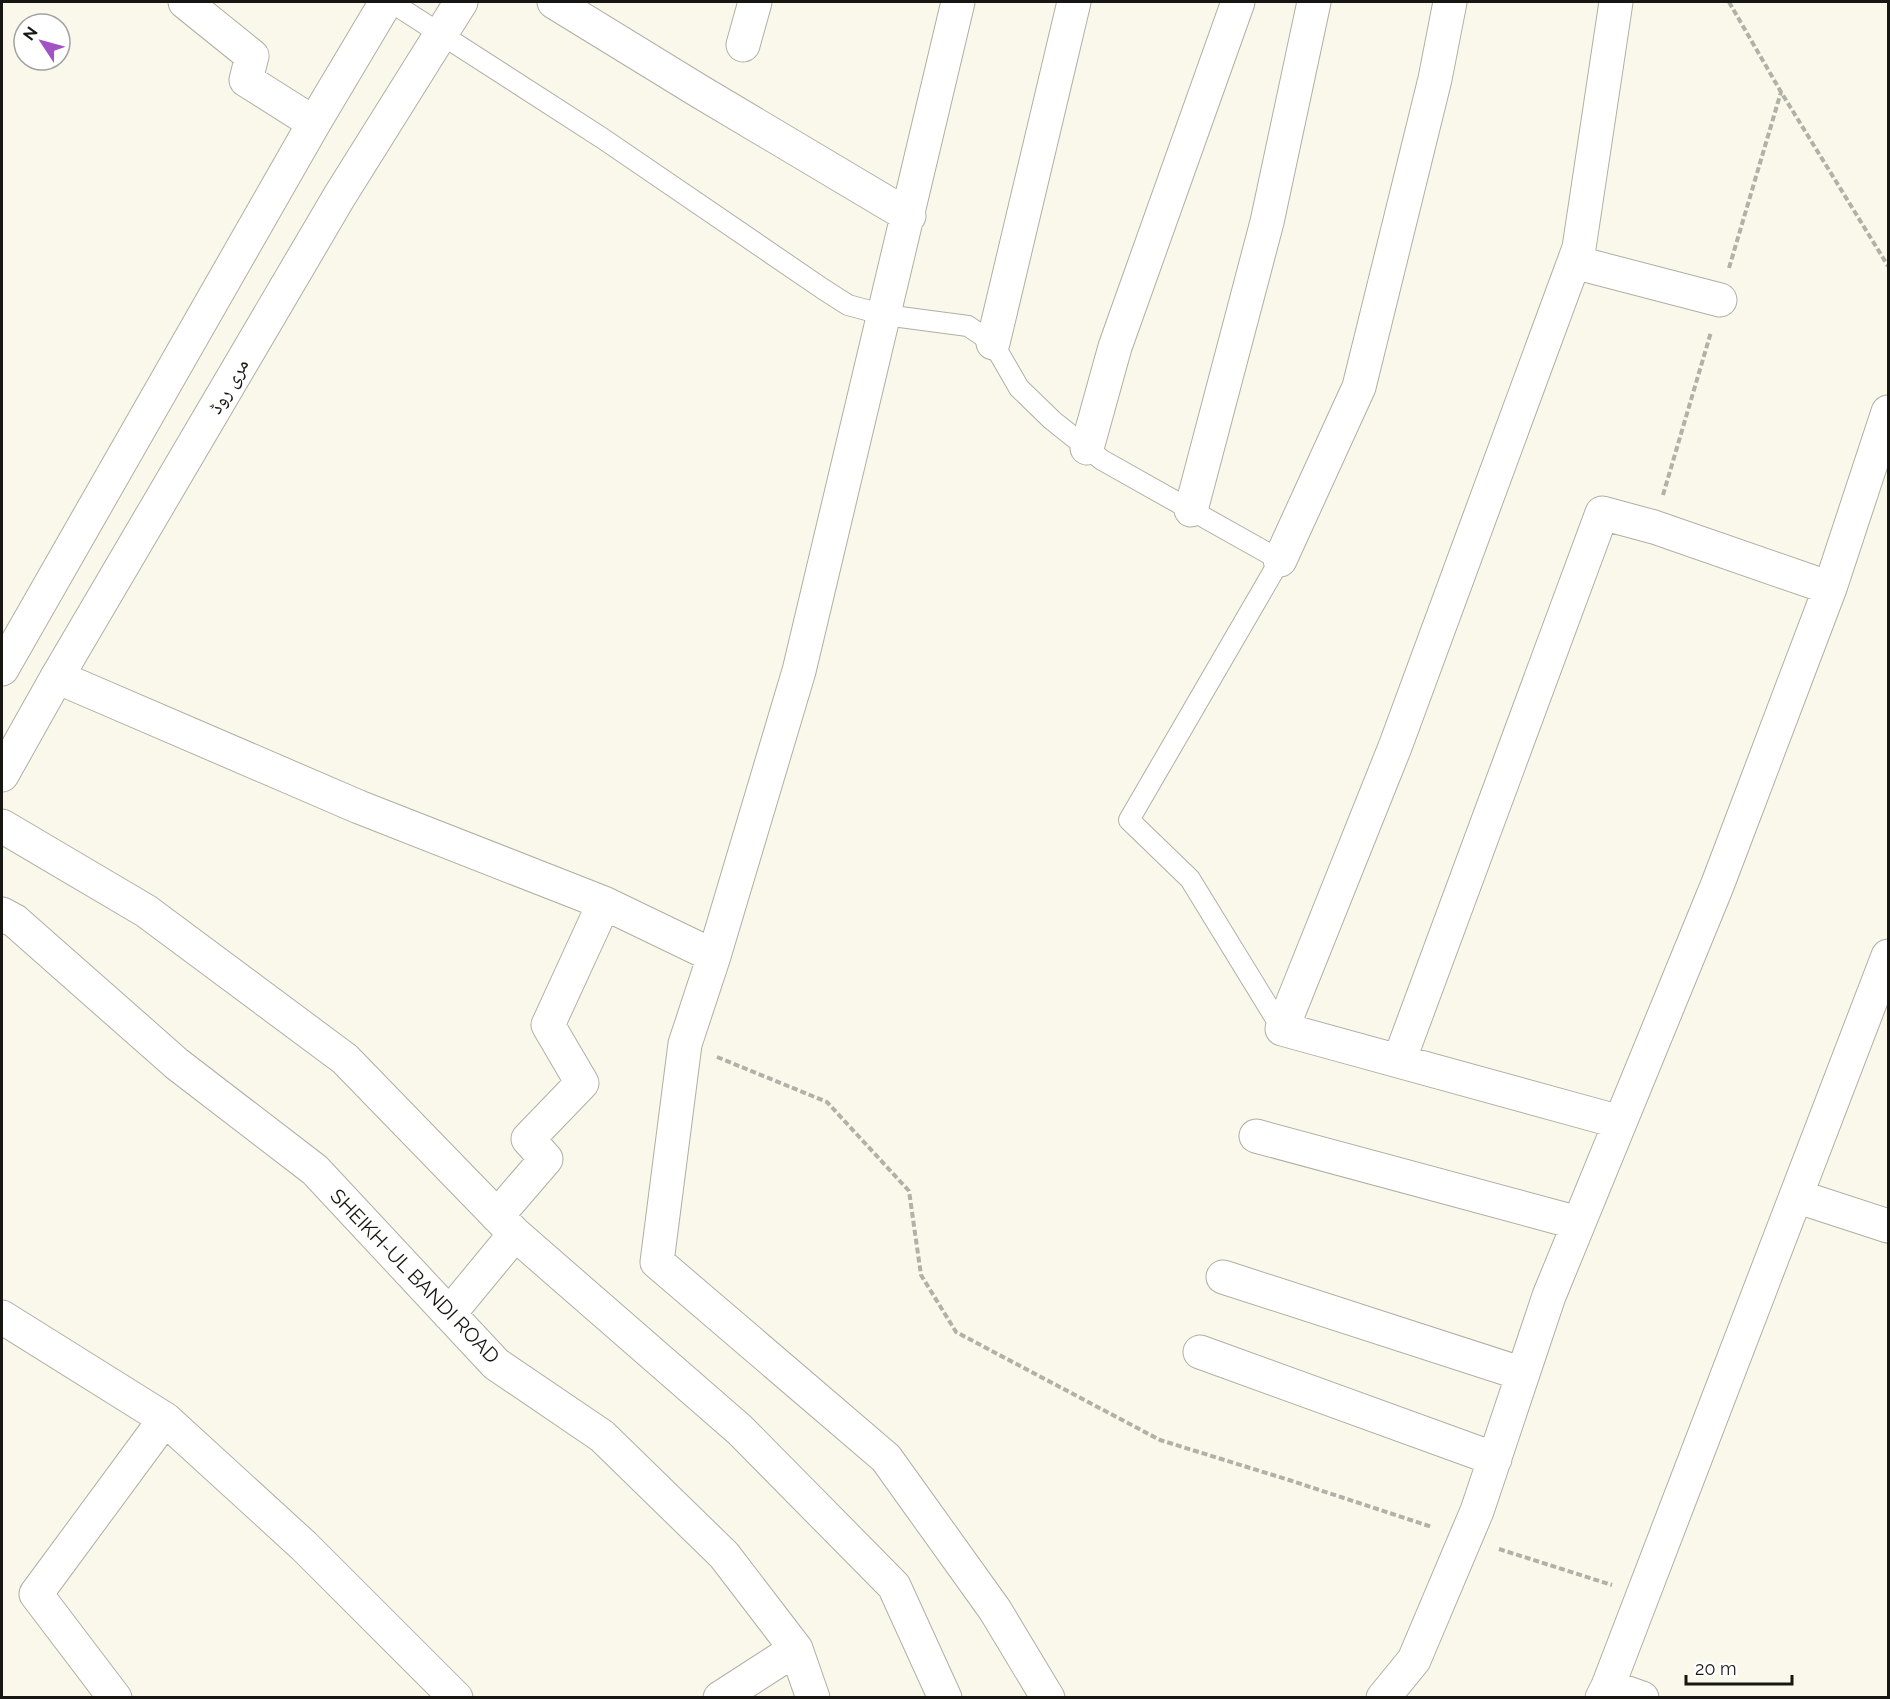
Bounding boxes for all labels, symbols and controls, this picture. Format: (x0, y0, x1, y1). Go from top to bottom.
north arrow (12, 12, 72, 72)
text: N (19, 23, 42, 44)
street label: مری روڈ (203, 354, 253, 418)
street label: SHEIKH-UL BANDI ROAD (325, 1184, 505, 1368)
scale bar (1686, 1648, 1792, 1686)
text: 20 m (1695, 1658, 1737, 1679)

